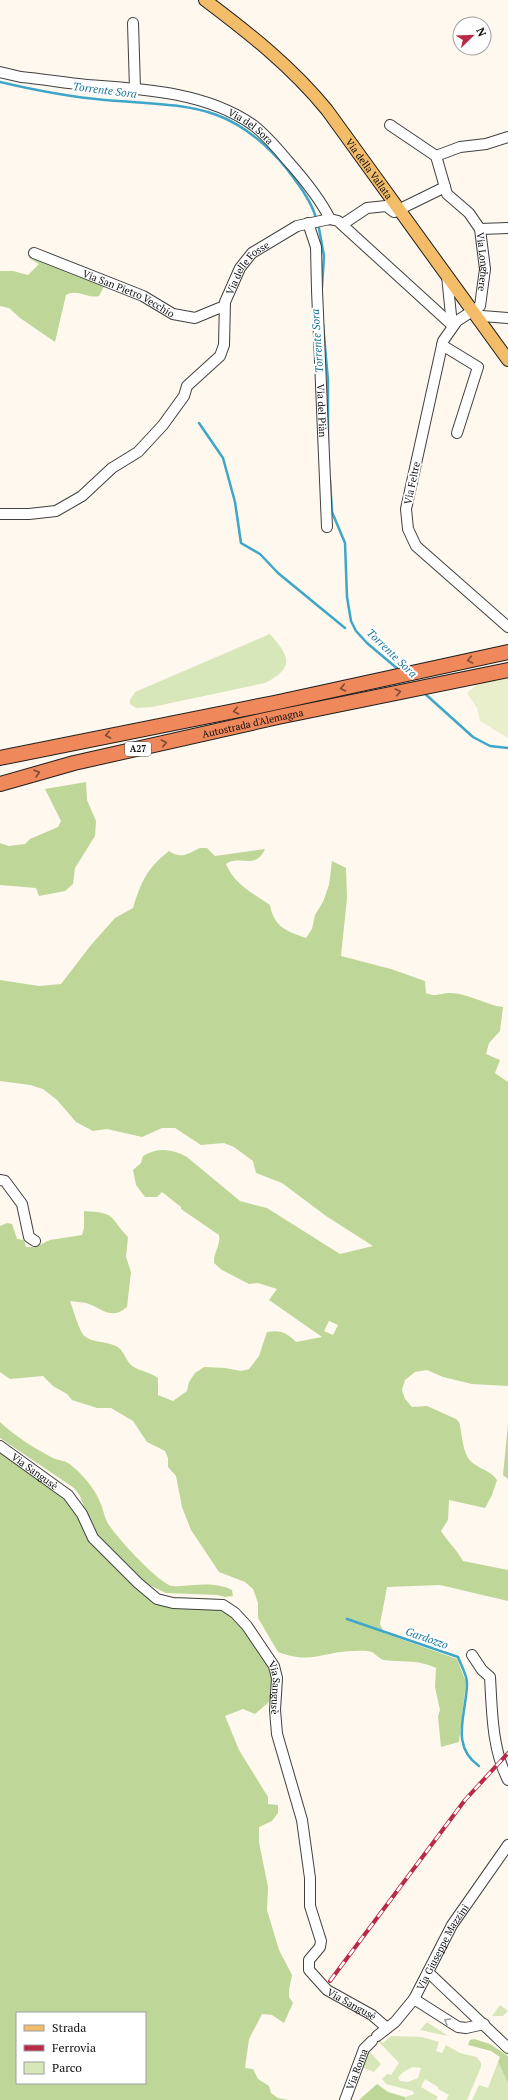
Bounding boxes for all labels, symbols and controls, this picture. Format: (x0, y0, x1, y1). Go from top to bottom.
north arrow (452, 16, 492, 56)
text: N (473, 26, 490, 39)
water label: Torrente Sora (72, 79, 138, 101)
street label: Via del Sora (226, 105, 276, 147)
street label: Via della Vallata (343, 136, 396, 202)
street label: Via Longhere (474, 232, 492, 292)
street label: Via delle Fosse (223, 238, 271, 297)
street label: Via San Pietro Vecchio (81, 266, 177, 320)
water label: Torrente Sora (308, 308, 326, 374)
street label: Via del Piàn (314, 384, 330, 438)
street label: Via Feltre (401, 460, 423, 506)
water label: Torrente Sora (364, 626, 420, 680)
one-way arrow (467, 656, 473, 664)
one-way arrow (340, 684, 346, 692)
one-way arrow (395, 689, 402, 697)
street label: Autostrada d'Alemagna (201, 706, 304, 740)
one-way arrow (233, 706, 239, 714)
one-way arrow (105, 731, 112, 739)
one-way arrow (160, 739, 167, 748)
road number: A27 (125, 742, 151, 756)
one-way arrow (34, 769, 41, 778)
street label: Via Sangusè (9, 1450, 61, 1492)
water label: Gardozzo (404, 1624, 451, 1652)
street label: Via Sangusè (266, 1658, 284, 1715)
street label: Via Giuseppe Mazzini (413, 1901, 471, 1992)
street label: Via Sangusè (325, 1985, 379, 2023)
legend (16, 2012, 146, 2084)
one-way arrow (444, 2018, 451, 2025)
text: Strada (52, 2020, 86, 2035)
text: Ferrovia (52, 2040, 96, 2055)
street label: Via Roma (343, 2047, 370, 2091)
text: Parco (52, 2060, 82, 2075)

